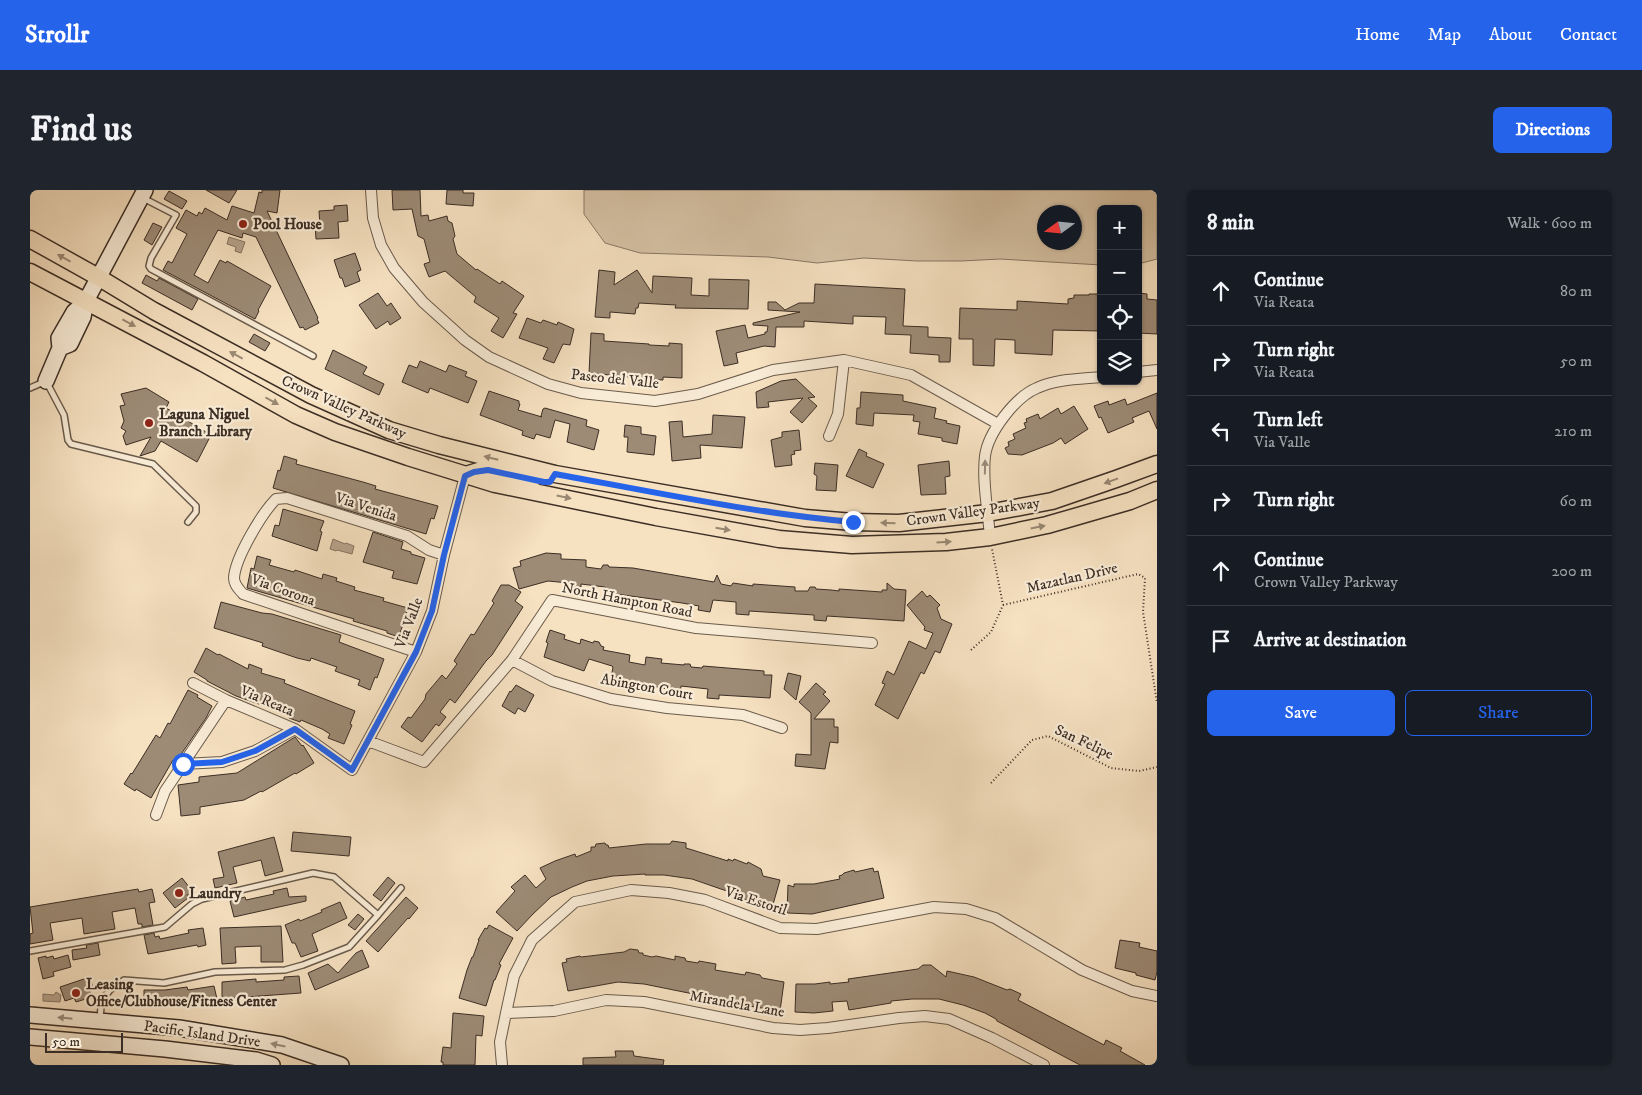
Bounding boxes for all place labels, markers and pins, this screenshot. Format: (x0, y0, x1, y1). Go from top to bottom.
place label: Pool House (253, 215, 323, 234)
marker: Pool House (237, 218, 249, 230)
place label: Laguna Niguel Branch Library (159, 405, 253, 441)
marker: Laguna Niguel Branch Library (143, 417, 155, 429)
place label: Laundry (189, 884, 242, 903)
marker: Laundry (173, 887, 185, 899)
place label: Leasing Office/Clubhouse/Fitness Center (86, 975, 277, 1011)
marker: Leasing Office/Clubhouse/Fitness Center (70, 987, 82, 999)

